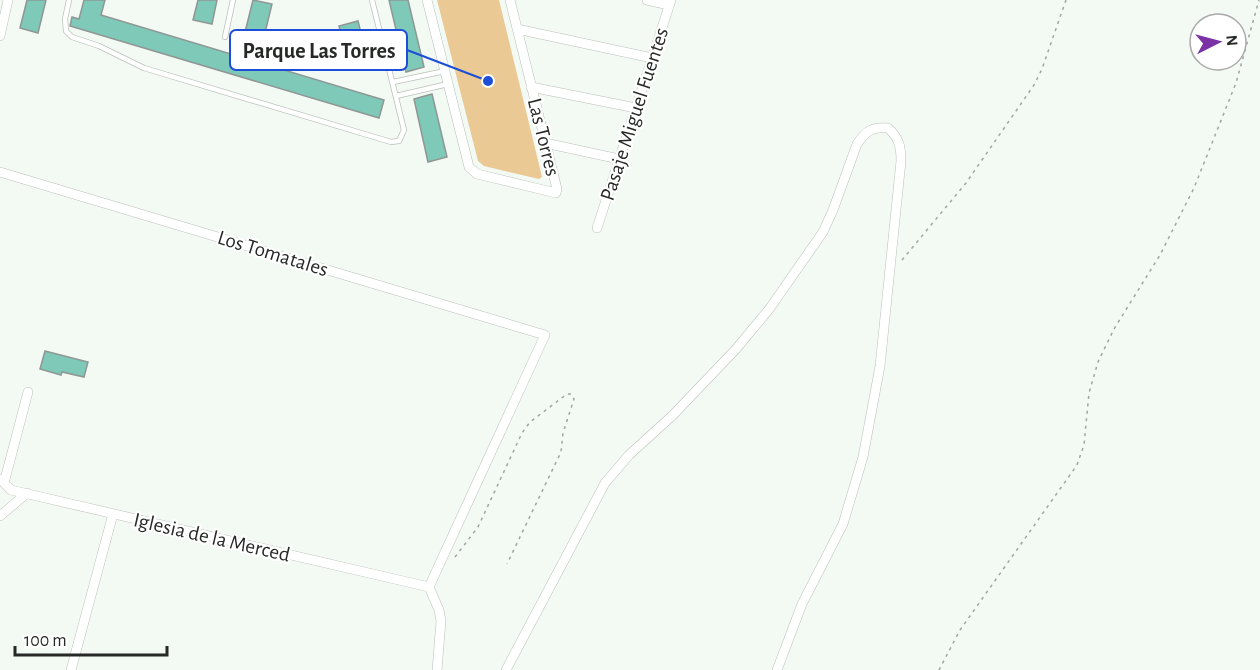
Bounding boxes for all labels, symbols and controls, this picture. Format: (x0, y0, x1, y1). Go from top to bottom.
north arrow (1188, 12, 1248, 72)
street label: Pasaje Miguel Fuentes (597, 25, 672, 203)
callout: Parque Las Torres (230, 30, 407, 70)
text: N (1223, 34, 1240, 47)
text: Parque Las Torres (243, 40, 395, 62)
street label: Las Torres (524, 96, 563, 178)
street label: Los Tomatales (215, 227, 331, 280)
street label: Iglesia de la Merced (132, 509, 292, 566)
scale bar (15, 619, 166, 657)
text: 100 m (24, 632, 67, 650)

